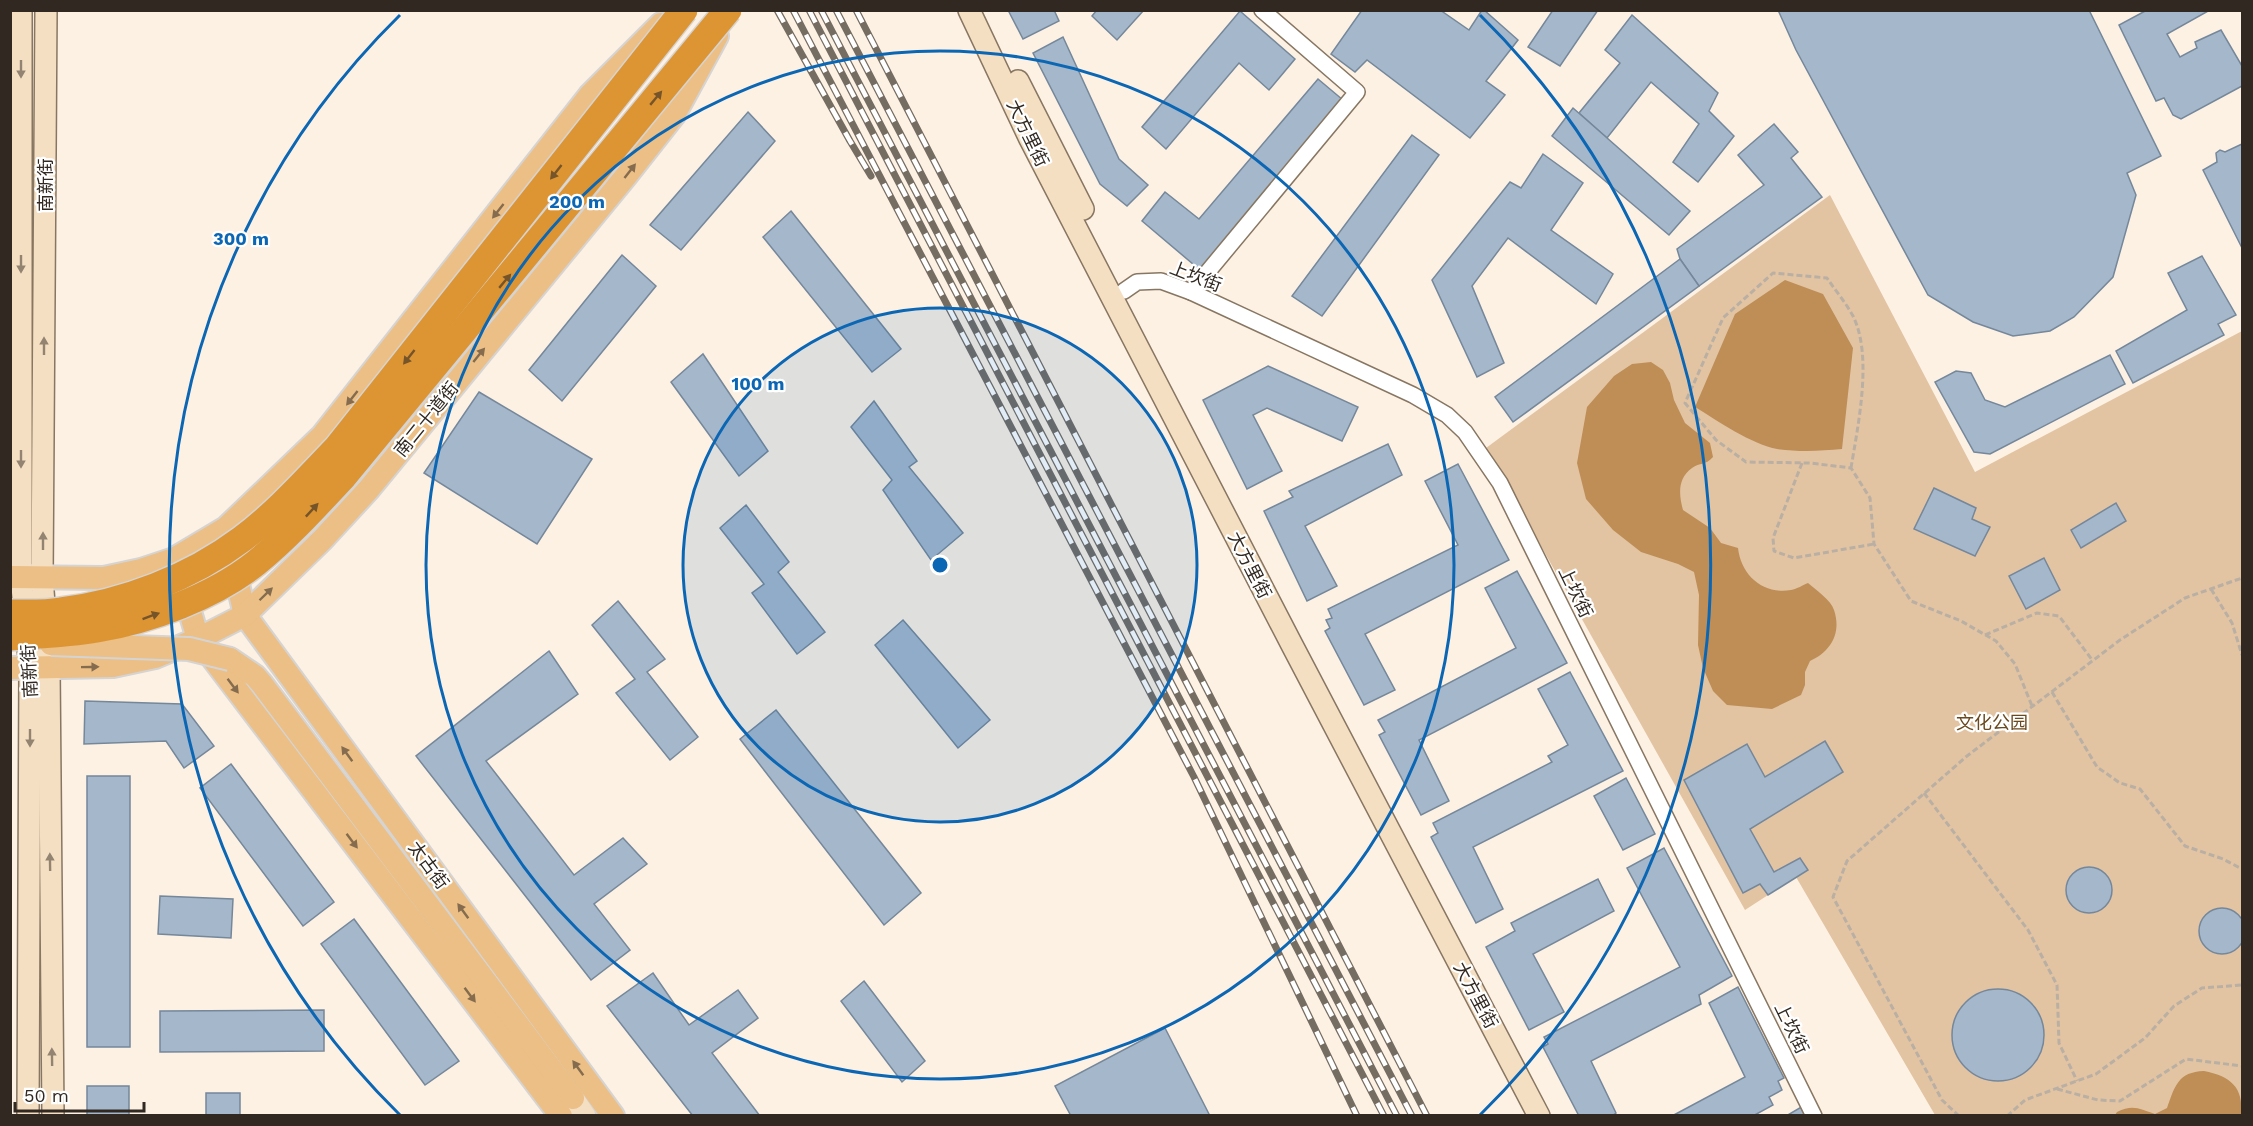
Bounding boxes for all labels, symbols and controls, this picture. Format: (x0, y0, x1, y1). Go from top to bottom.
one-way arrow (16, 59, 26, 78)
one-way arrow (649, 91, 662, 106)
street label: 大方里街 (1003, 96, 1053, 170)
street label: 南新街 (35, 158, 56, 212)
one-way arrow (551, 164, 563, 179)
one-way arrow (623, 164, 635, 179)
text: 200 m (549, 191, 605, 212)
one-way arrow (492, 203, 504, 219)
text: 300 m (213, 228, 269, 249)
one-way arrow (16, 254, 26, 273)
street label: 上坎街 (1167, 257, 1225, 295)
one-way arrow (498, 274, 511, 289)
one-way arrow (39, 337, 49, 356)
one-way arrow (473, 347, 486, 363)
one-way arrow (404, 350, 416, 365)
text: 100 m (731, 373, 785, 394)
street label: 南二十道街 (390, 377, 462, 461)
one-way arrow (346, 390, 358, 405)
one-way arrow (16, 449, 26, 468)
one-way arrow (305, 503, 318, 518)
street label: 大方里街 (1224, 528, 1276, 602)
one-way arrow (38, 532, 47, 551)
centre of rings (930, 555, 950, 575)
street label: 上坎街 (1555, 563, 1597, 621)
one-way arrow (259, 588, 273, 602)
one-way arrow (142, 610, 160, 620)
street label: 南新街 (17, 643, 41, 699)
one-way arrow (80, 662, 99, 671)
one-way arrow (227, 678, 239, 693)
park label: 文化公园 (1956, 712, 2028, 733)
one-way arrow (25, 728, 35, 747)
one-way arrow (342, 747, 354, 762)
one-way arrow (345, 833, 357, 848)
street label: 太古街 (405, 837, 453, 893)
one-way arrow (46, 853, 55, 872)
one-way arrow (457, 904, 469, 920)
street label: 大方里街 (1450, 958, 1502, 1032)
one-way arrow (464, 988, 476, 1003)
street label: 上坎街 (1771, 999, 1813, 1057)
one-way arrow (47, 1048, 57, 1067)
one-way arrow (573, 1061, 585, 1076)
scale bar (15, 1075, 144, 1113)
text: 50 m (24, 1085, 69, 1106)

